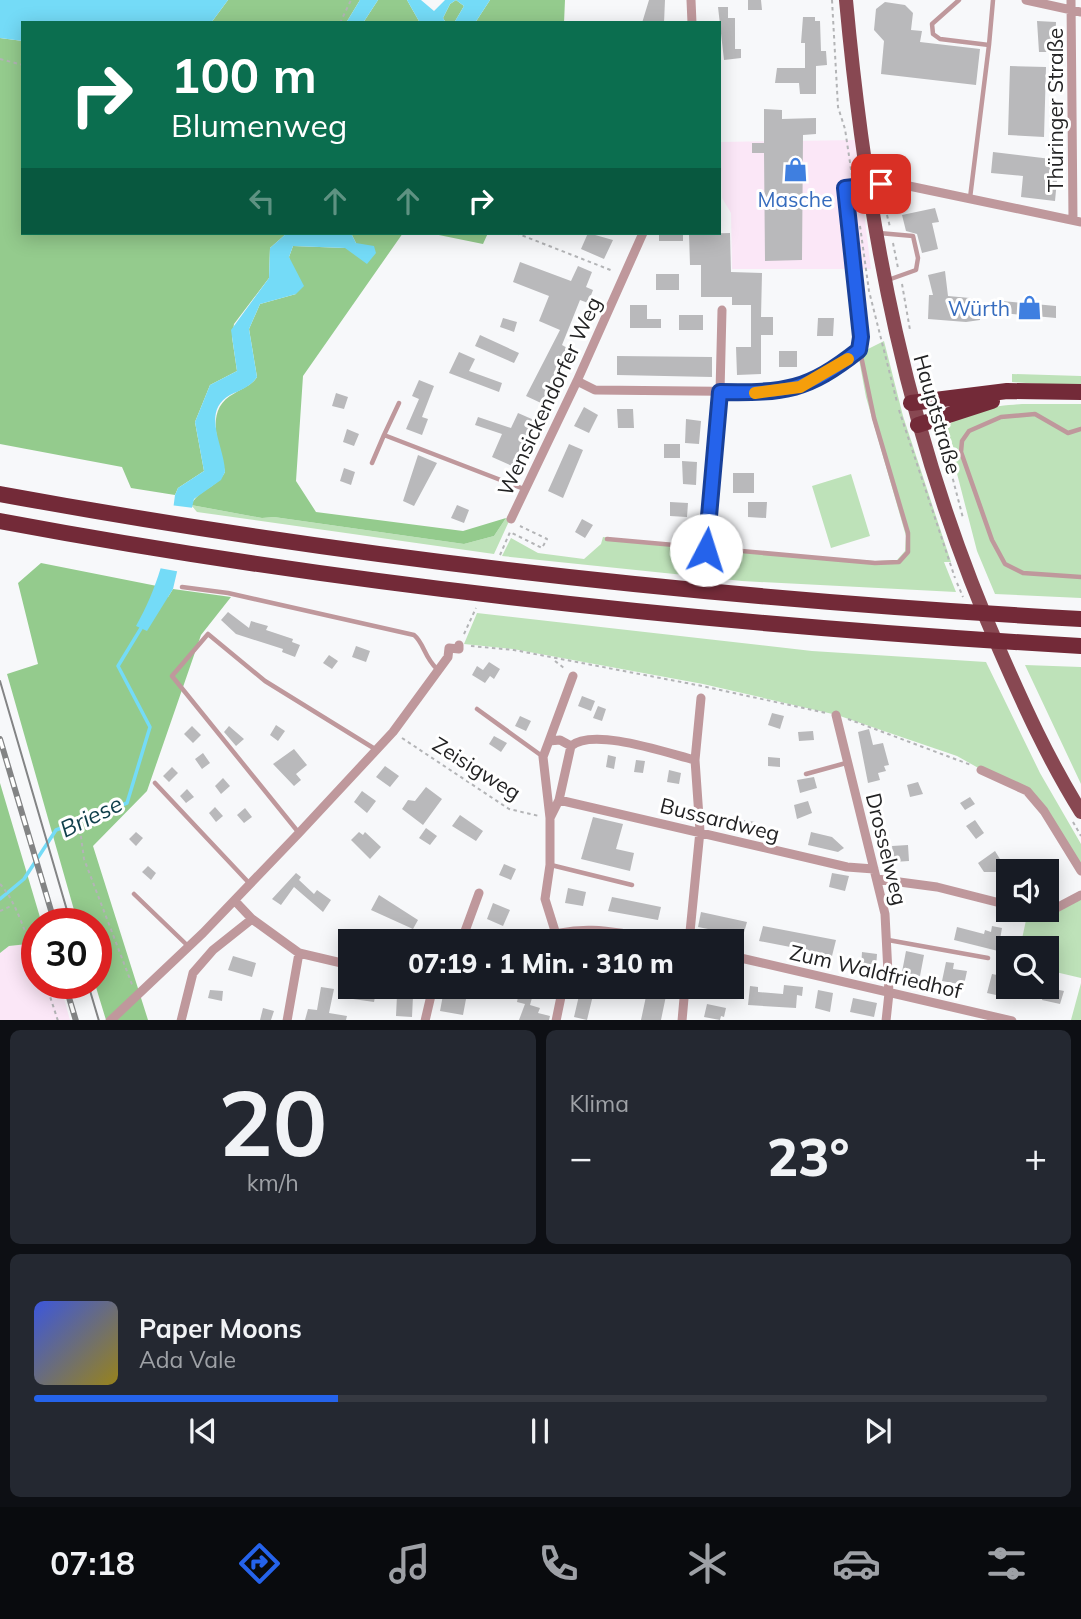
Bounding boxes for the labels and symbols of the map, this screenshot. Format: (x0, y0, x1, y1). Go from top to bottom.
street label: Thüringer Straße (1042, 28, 1068, 192)
pin (851, 154, 911, 214)
shop icon: Masche (781, 156, 809, 184)
place label: Masche (757, 186, 833, 212)
street label: Wensickendorfer Weg (492, 293, 606, 499)
shop icon: Würth (1016, 294, 1044, 322)
place label: Würth (948, 295, 1010, 321)
street label: Hauptstraße (909, 351, 967, 477)
position arrow (669, 513, 743, 587)
street label: Zeisigweg (428, 731, 526, 805)
water label: Briese (55, 789, 127, 843)
street label: Drosselweg (861, 790, 913, 908)
street label: Bussardweg (658, 792, 782, 846)
speed limit sign: 30 (21, 908, 112, 999)
street label: Zum Waldfriedhof (787, 939, 965, 1004)

